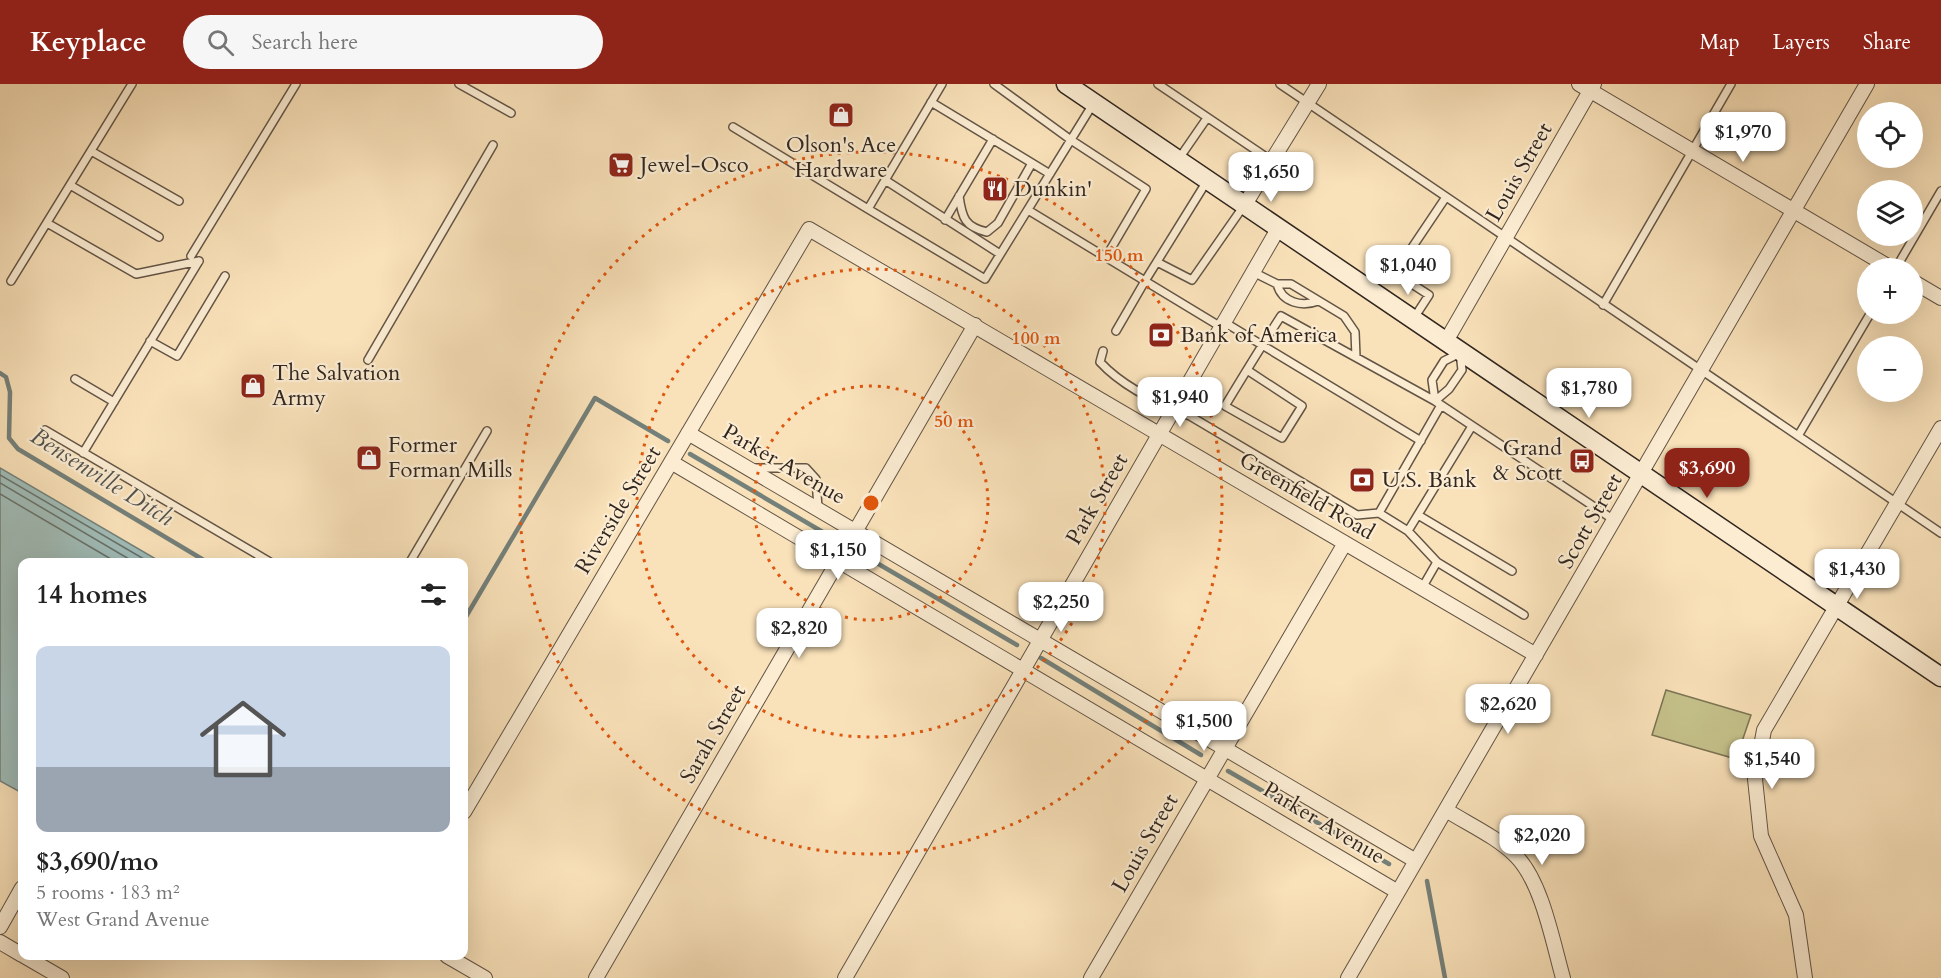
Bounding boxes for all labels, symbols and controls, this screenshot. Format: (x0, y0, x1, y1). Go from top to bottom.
search box (183, 15, 603, 69)
text: Keyplace (30, 23, 147, 61)
icon: search (204, 26, 237, 59)
text: Search here (252, 27, 358, 57)
text: Map (1700, 28, 1740, 57)
text: Layers (1773, 28, 1830, 57)
text: Share (1863, 28, 1911, 57)
shop icon: Olson's Ace Hardware (826, 100, 856, 130)
map controls (1857, 102, 1923, 402)
button: locate (1857, 102, 1923, 168)
pin: $1,970 (1694, 112, 1792, 163)
street label: Louis Street (1479, 117, 1559, 227)
text: $1,970 (1714, 118, 1772, 145)
place label: Olson's Ace Hardware (786, 130, 896, 185)
supermarket icon: Jewel-Osco (606, 150, 636, 180)
place label: Jewel-Osco (637, 150, 749, 180)
pin: $1,650 (1222, 152, 1320, 203)
text: $1,650 (1242, 158, 1300, 185)
restaurant icon: Dunkin' (980, 174, 1010, 204)
place label: Dunkin' (1014, 174, 1092, 204)
button: layers (1857, 180, 1923, 246)
text: 150 m (1094, 243, 1144, 268)
pin: $1,040 (1359, 245, 1457, 296)
text: $1,040 (1379, 251, 1437, 278)
button: + (1857, 258, 1923, 324)
bank icon: Bank of America (1146, 320, 1176, 350)
place label: Bank of America (1180, 320, 1338, 350)
text: 100 m (1011, 326, 1061, 351)
button: − (1857, 336, 1923, 402)
place label: The Salvation Army (272, 358, 401, 413)
pin: $1,780 (1540, 368, 1638, 419)
shop icon: The Salvation Army (238, 371, 268, 401)
text: $1,780 (1560, 374, 1618, 401)
pin: $1,940 (1131, 377, 1229, 428)
text: $1,940 (1151, 383, 1209, 410)
text: 50 m (934, 409, 974, 434)
street label: Parker Avenue (717, 417, 851, 511)
water label: Bensenville Ditch (24, 420, 180, 534)
place label: Former Forman Mills (388, 430, 512, 485)
place label: Grand & Scott (1493, 433, 1562, 488)
street label: Riverside Street (568, 440, 668, 580)
shop icon: Former Forman Mills (354, 443, 384, 473)
street label: Greenfield Road (1234, 445, 1381, 547)
bus stop icon: Grand & Scott (1567, 446, 1597, 476)
street label: Park Street (1059, 448, 1135, 550)
pin: $3,690 (1658, 448, 1756, 499)
text: $3,690 (1678, 454, 1736, 481)
bank icon: U.S. Bank (1347, 465, 1377, 495)
place label: U.S. Bank (1382, 465, 1477, 495)
street label: Scott Street (1551, 468, 1629, 574)
centre of rings (861, 493, 881, 513)
pin: $1,150 (789, 530, 887, 581)
text: $1,150 (809, 536, 867, 563)
pin: $1,430 (1808, 549, 1906, 600)
text: $1,430 (1828, 555, 1886, 582)
text: 14 homes (36, 577, 147, 612)
icon: filters (417, 578, 450, 611)
pin: $2,250 (1012, 582, 1110, 633)
text: $2,250 (1032, 588, 1090, 615)
pin: $2,820 (750, 608, 848, 659)
text: $2,820 (770, 614, 828, 641)
street label: Sarah Street (673, 679, 753, 789)
pin: $2,620 (1459, 684, 1557, 735)
icon: home (189, 685, 297, 793)
text: $2,620 (1479, 690, 1537, 717)
pin: $1,500 (1155, 701, 1253, 752)
text: $1,500 (1175, 707, 1233, 734)
pin: $1,540 (1723, 739, 1821, 790)
text: $1,540 (1743, 745, 1801, 772)
street label: Parker Avenue (1257, 775, 1391, 871)
street label: Louis Street (1105, 788, 1185, 898)
pin: $2,020 (1493, 815, 1591, 866)
text: $2,020 (1513, 821, 1571, 848)
text: $3,690/mo (36, 844, 159, 879)
text: 5 rooms · 183 m² (36, 879, 180, 906)
text: West Grand Avenue (36, 906, 210, 933)

